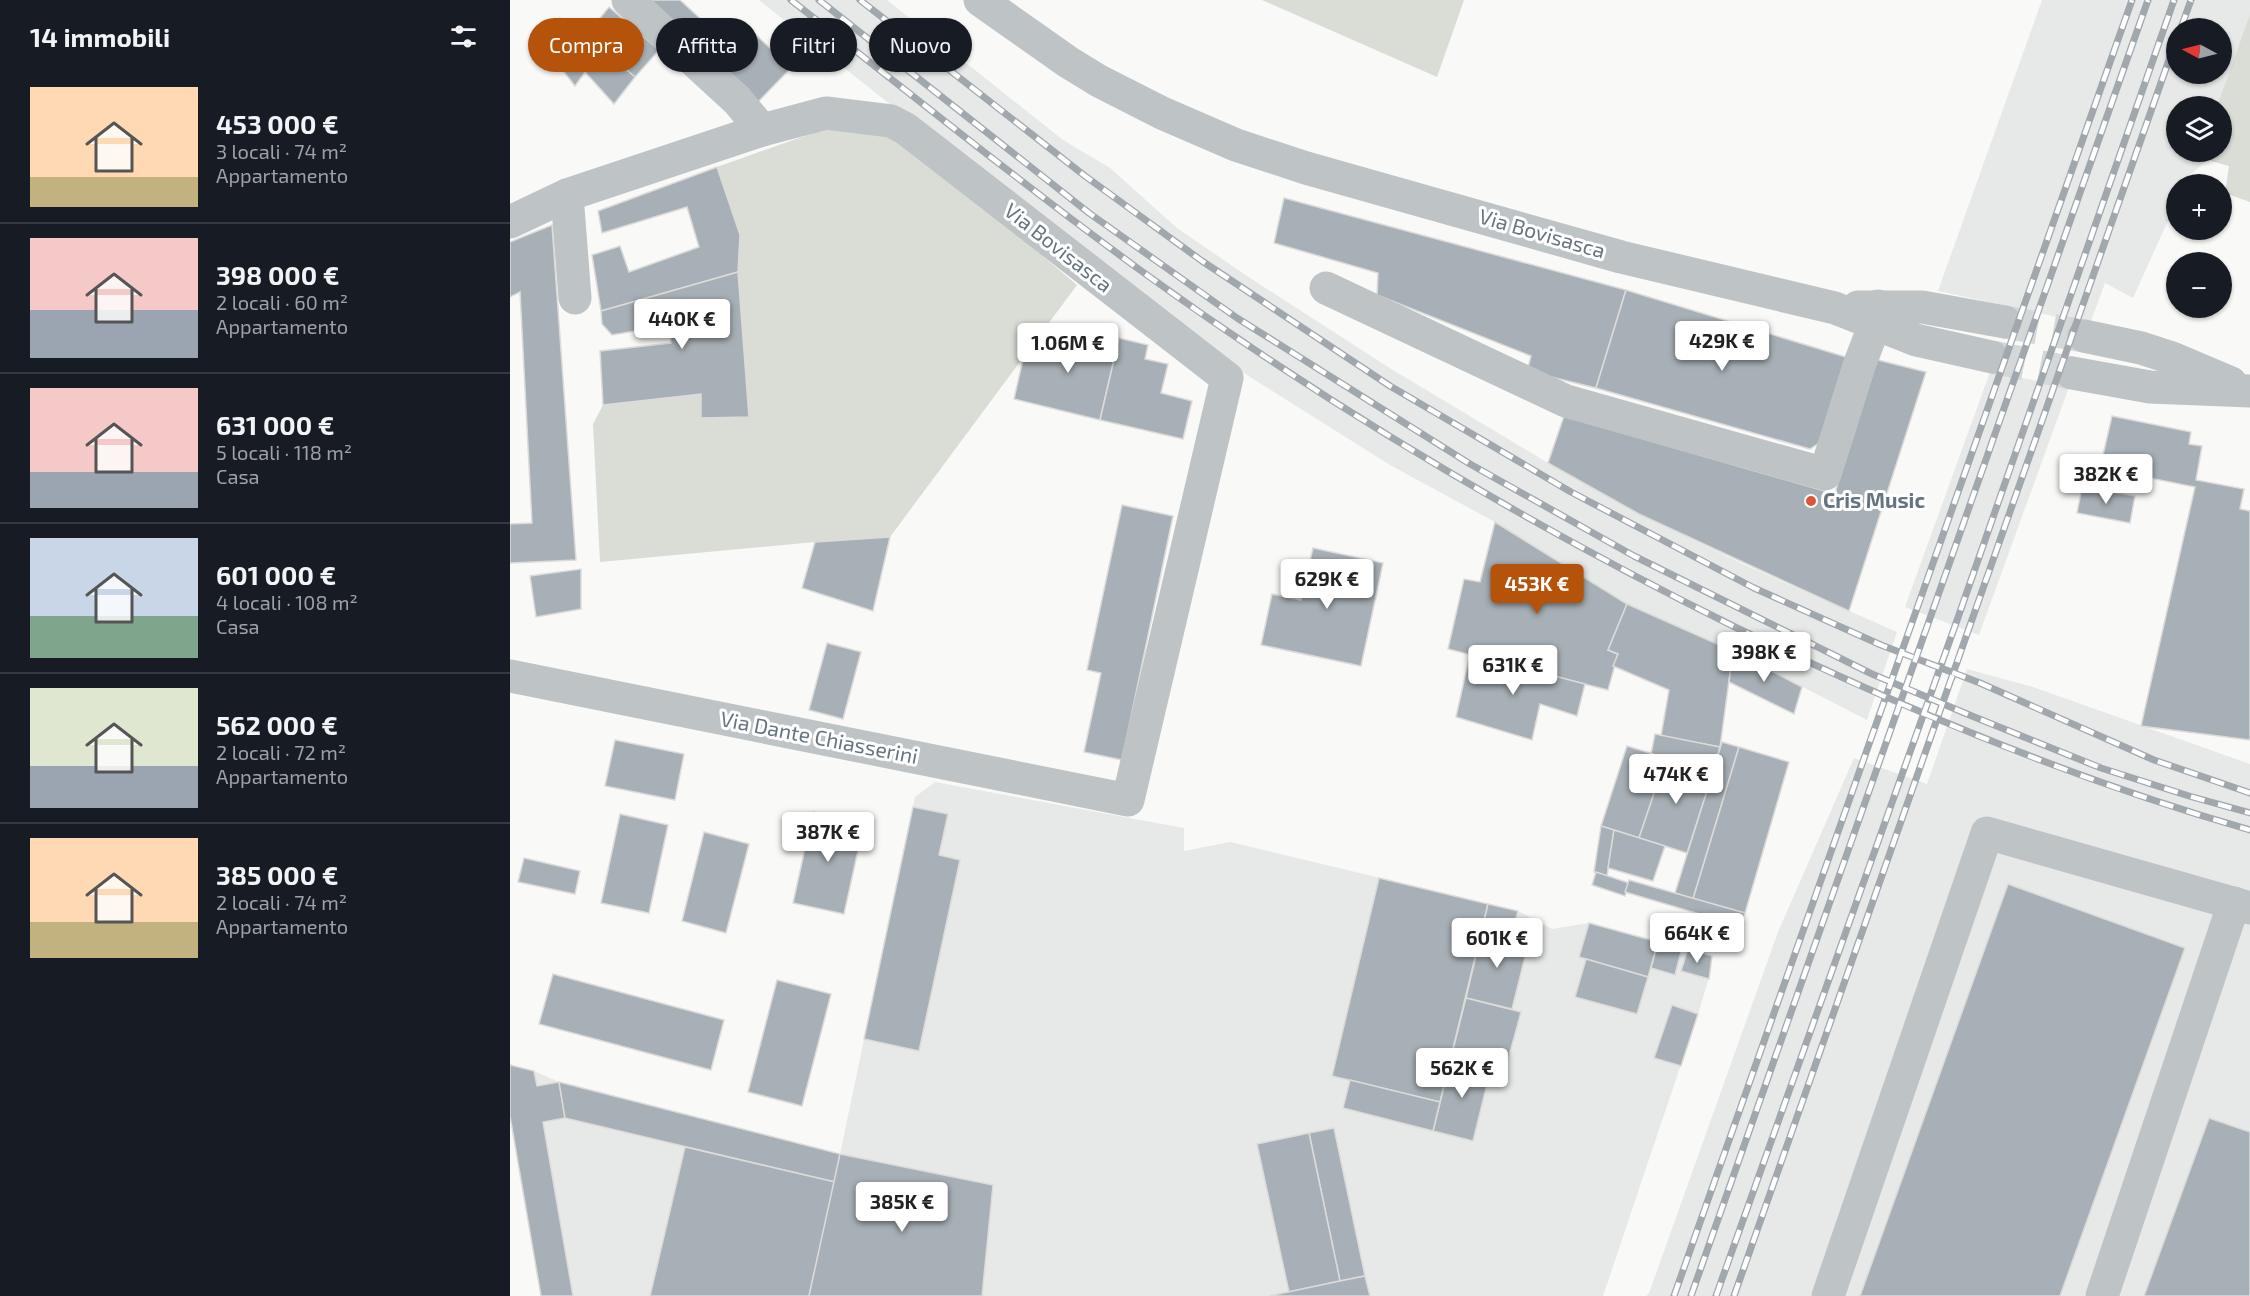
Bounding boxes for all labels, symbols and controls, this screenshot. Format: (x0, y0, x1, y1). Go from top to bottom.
chip: Compra (528, 18, 644, 72)
chip: Affitta (656, 18, 758, 72)
chip: Filtri (770, 18, 857, 72)
chip: Nuovo (869, 18, 972, 72)
north arrow (2166, 18, 2232, 84)
map controls (2166, 18, 2232, 318)
icon: filters (447, 20, 480, 53)
text: 14 immobili (30, 21, 170, 52)
button: layers (2166, 96, 2232, 162)
text: 453 000 € (216, 108, 339, 139)
icon: home (78, 111, 150, 183)
text: 3 locali · 74 m² (216, 139, 347, 163)
text: Appartamento (216, 163, 348, 187)
button: + (2166, 174, 2232, 240)
street label: Via Bovisasca (1000, 197, 1118, 297)
street label: Via Bovisasca (1476, 203, 1608, 262)
button: − (2166, 252, 2232, 318)
text: 398 000 € (216, 259, 339, 290)
icon: home (78, 262, 150, 334)
text: 2 locali · 60 m² (216, 290, 348, 314)
pin: 440K € (633, 299, 731, 350)
text: 440K € (648, 306, 716, 330)
text: Appartamento (216, 314, 348, 338)
pin: 429K € (1673, 321, 1771, 372)
pin: 1.06M € (1013, 323, 1123, 374)
text: 429K € (1689, 328, 1755, 352)
text: 1.06M € (1031, 330, 1105, 354)
text: 631 000 € (216, 409, 334, 440)
icon: home (78, 412, 150, 484)
text: 5 locali · 118 m² (216, 440, 352, 464)
pin: 382K € (2057, 454, 2155, 505)
text: 382K € (2073, 461, 2139, 485)
text: Casa (216, 464, 260, 488)
place label: Cris Music (1823, 487, 1925, 512)
marker: Cris Music (1804, 494, 1818, 508)
text: 601 000 € (216, 559, 336, 590)
pin: 629K € (1278, 559, 1376, 610)
icon: home (78, 562, 150, 634)
pin: 453K € (1488, 564, 1586, 615)
text: 629K € (1295, 566, 1359, 590)
text: 453K € (1505, 571, 1569, 595)
text: 4 locali · 108 m² (216, 590, 358, 614)
text: Casa (216, 614, 260, 638)
pin: 398K € (1715, 632, 1813, 683)
text: 398K € (1731, 639, 1797, 663)
pin: 631K € (1464, 645, 1562, 696)
text: 631K € (1482, 652, 1544, 676)
street label: Via Dante Chiasserini (719, 705, 920, 768)
text: 562 000 € (216, 709, 338, 740)
icon: home (78, 712, 150, 784)
text: 2 locali · 72 m² (216, 740, 346, 764)
pin: 474K € (1627, 754, 1725, 805)
text: 474K € (1643, 761, 1709, 785)
text: Appartamento (216, 764, 348, 788)
pin: 387K € (779, 812, 877, 863)
text: 387K € (796, 819, 860, 843)
text: 385 000 € (216, 859, 338, 890)
icon: home (78, 862, 150, 934)
text: 2 locali · 74 m² (216, 890, 347, 914)
pin: 664K € (1648, 913, 1746, 964)
text: Appartamento (216, 914, 348, 938)
pin: 601K € (1448, 918, 1546, 969)
text: 664K € (1664, 920, 1730, 944)
text: 601K € (1466, 925, 1528, 949)
pin: 562K € (1413, 1048, 1511, 1099)
text: 562K € (1430, 1055, 1494, 1079)
pin: 385K € (853, 1182, 951, 1233)
text: 385K € (870, 1189, 934, 1213)

